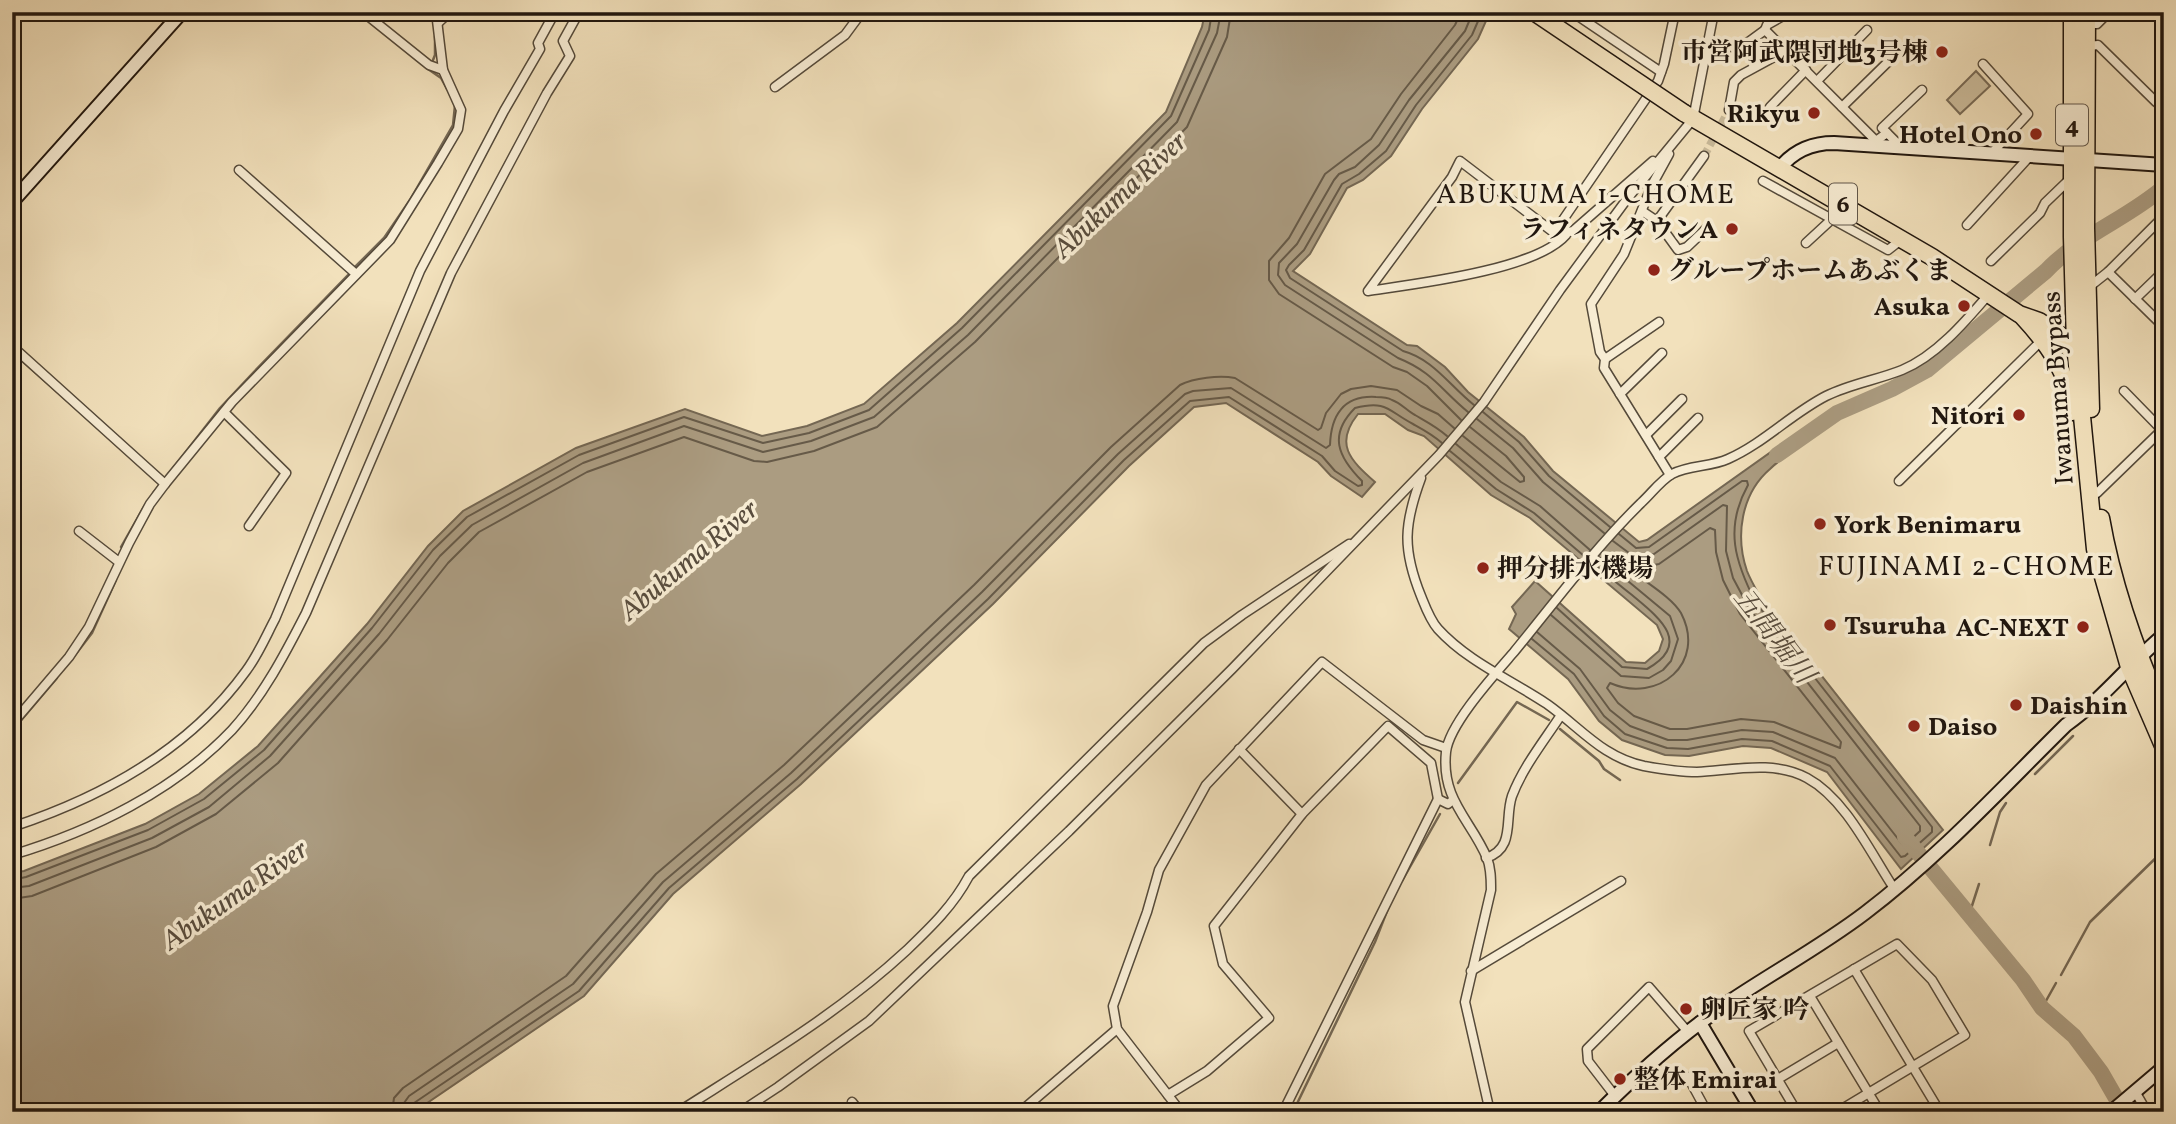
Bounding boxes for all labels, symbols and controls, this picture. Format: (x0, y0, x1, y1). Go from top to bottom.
place label: 市営阿武隈団地3号棟 (1681, 36, 1928, 72)
marker: 市営阿武隈団地3号棟 (1934, 44, 1950, 60)
place label: Rikyu (1727, 97, 1800, 133)
road number: 4 (2056, 104, 2088, 146)
marker: Rikyu (1806, 105, 1822, 121)
place label: Hotel Ono (1899, 118, 2022, 154)
water label: Abukuma River (1044, 123, 1197, 269)
marker: Hotel Ono (2028, 126, 2044, 142)
district label: ABUKUMA 1-CHOME (1436, 176, 1736, 215)
road number: 6 (1829, 184, 1857, 224)
place label: ラフィネタウンA (1520, 213, 1719, 249)
marker: ラフィネタウンA (1724, 221, 1740, 237)
place label: グループホームあぶくま (1668, 254, 1952, 290)
marker: グループホームあぶくま (1646, 262, 1662, 278)
place label: Asuka (1874, 290, 1950, 326)
street label: Iwanuma Bypass (2034, 290, 2084, 486)
marker: Asuka (1956, 298, 1972, 314)
place label: Nitori (1931, 399, 2005, 435)
marker: Nitori (2011, 407, 2027, 423)
water label: Abukuma River (611, 491, 768, 631)
place label: York Benimaru (1834, 508, 2021, 544)
marker: York Benimaru (1812, 516, 1828, 532)
district label: FUJINAMI 2-CHOME (1818, 548, 2116, 587)
place label: 押分排水機場 (1497, 552, 1653, 588)
marker: 押分排水機場 (1475, 560, 1491, 576)
water label: 五間堀川 (1723, 580, 1825, 695)
place label: Tsuruha (1844, 609, 1947, 645)
place label: AC-NEXT (1956, 611, 2069, 647)
marker: Tsuruha (1822, 617, 1838, 633)
marker: AC-NEXT (2075, 619, 2091, 635)
place label: Daishin (2030, 689, 2128, 725)
marker: Daishin (2008, 697, 2024, 713)
place label: Daiso (1928, 710, 1997, 746)
marker: Daiso (1906, 718, 1922, 734)
water label: Abukuma River (154, 831, 317, 961)
place label: 卵匠家 吟 (1700, 993, 1809, 1029)
marker: 卵匠家 吟 (1678, 1001, 1694, 1017)
place label: 整体 Emirai (1634, 1063, 1778, 1099)
marker: 整体 Emirai (1612, 1071, 1628, 1087)

